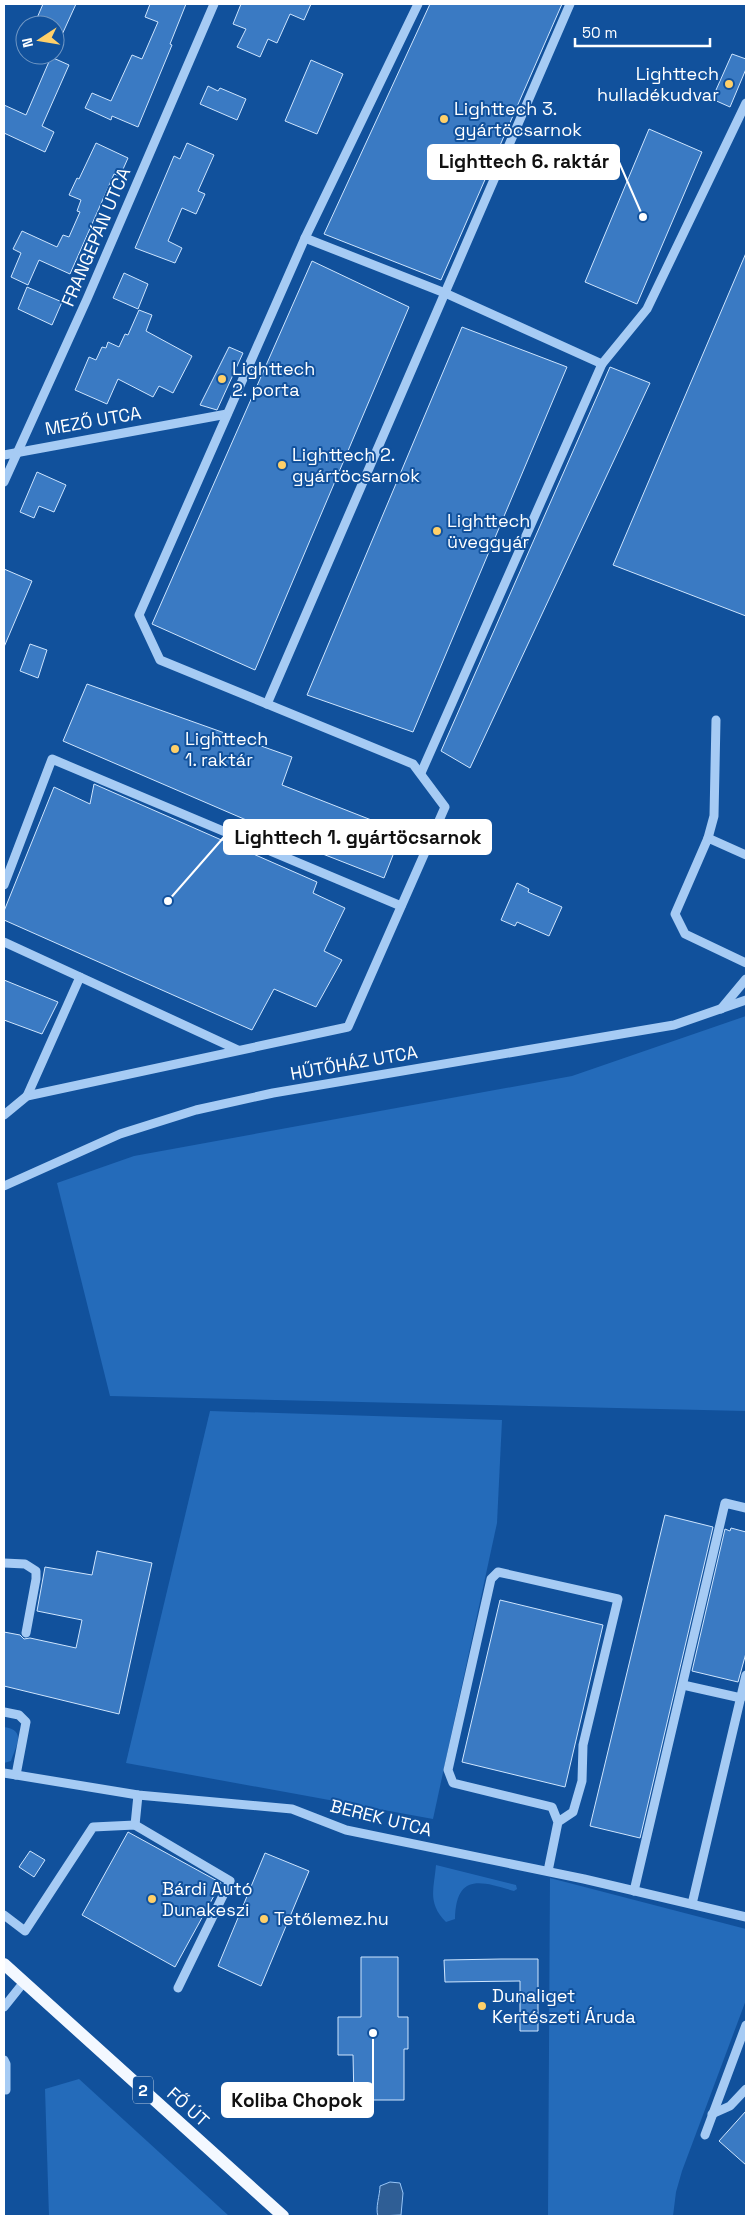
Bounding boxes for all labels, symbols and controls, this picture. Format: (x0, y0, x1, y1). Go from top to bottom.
north arrow (15, 15, 65, 65)
scale bar (575, 15, 710, 47)
text: 50 m (582, 23, 617, 42)
text: N (18, 36, 37, 49)
place label: Lighttech hulladékudvar (597, 62, 719, 106)
marker: Lighttech hulladékudvar (723, 78, 735, 90)
place label: Lighttech 3. gyártöcsarnok (454, 97, 582, 141)
marker: Lighttech 3. gyártöcsarnok (438, 113, 450, 125)
callout: Lighttech 6. raktár (428, 145, 619, 179)
text: Lighttech 6. raktár (439, 149, 609, 174)
street label: FRANGEPÁN UTCA (56, 164, 135, 310)
place label: Lighttech 2. porta (232, 357, 315, 401)
marker: Lighttech 2. porta (216, 373, 228, 385)
street label: MEZŐ UTCA (43, 401, 143, 440)
place label: Lighttech 2. gyártöcsarnok (292, 443, 420, 487)
marker: Lighttech 2. gyártöcsarnok (276, 459, 288, 471)
place label: Lighttech üveggyár (447, 509, 530, 553)
marker: Lighttech üveggyár (431, 525, 443, 537)
place label: Lighttech 1. raktár (185, 727, 268, 771)
marker: Lighttech 1. raktár (169, 743, 181, 755)
callout: Lighttech 1. gyártöcsarnok (224, 820, 491, 854)
text: Lighttech 1. gyártöcsarnok (234, 825, 482, 850)
street label: HŰTŐHÁZ UTCA (288, 1040, 419, 1085)
street label: BEREK UTCA (328, 1794, 434, 1841)
place label: Bárdi Autó Dunakeszi (162, 1877, 253, 1921)
marker: Bárdi Autó Dunakeszi (146, 1893, 158, 1905)
place label: Tetőlemez.hu (274, 1907, 389, 1930)
marker: Tetőlemez.hu (258, 1913, 270, 1925)
place label: Dunaliget Kertészeti Áruda (492, 1984, 636, 2028)
marker: Dunaliget Kertészeti Áruda (476, 2000, 488, 2012)
road number: 2 (133, 2076, 153, 2104)
street label: FŐ ÚT (162, 2082, 214, 2132)
callout: Koliba Chopok (222, 2083, 373, 2117)
text: Koliba Chopok (231, 2088, 363, 2113)

